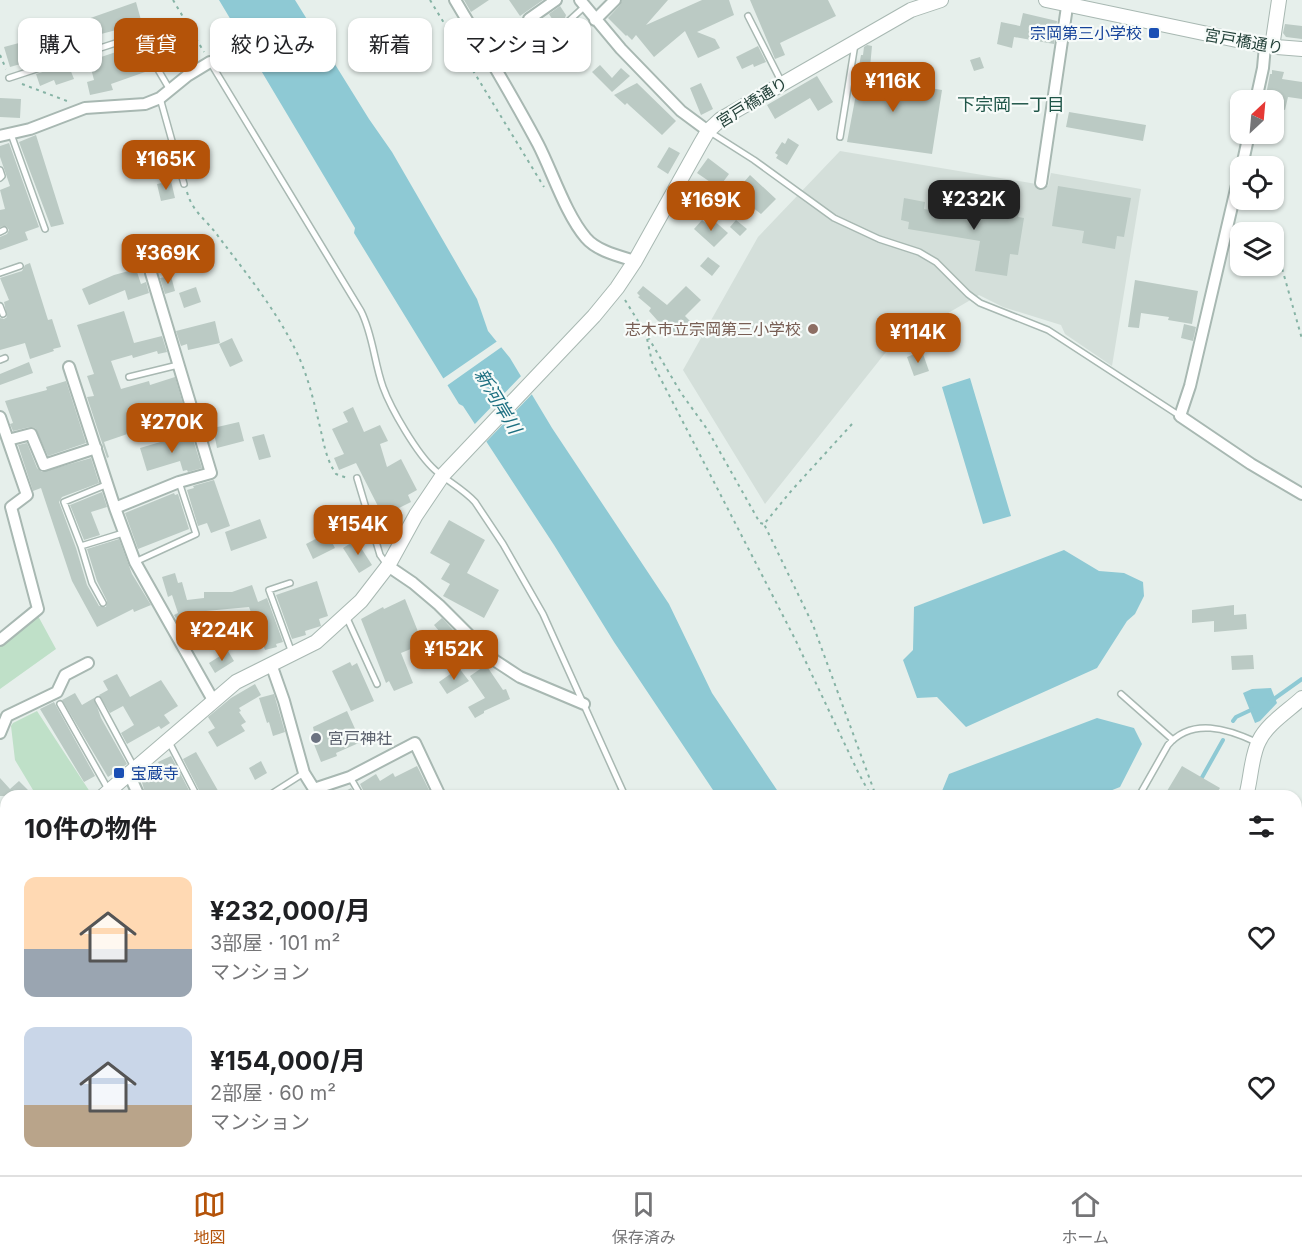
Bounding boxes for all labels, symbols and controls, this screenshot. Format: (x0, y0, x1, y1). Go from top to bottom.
chip: 購入 (18, 18, 102, 72)
chip: 賃貸 (114, 18, 198, 72)
chip: 絞り込み (210, 18, 336, 72)
chip: 新着 (348, 18, 432, 72)
chip: マンション (444, 18, 591, 72)
place label: 宗岡第三小学校 (1030, 23, 1142, 43)
street label: 宮戸橋通り (1203, 24, 1285, 58)
marker: 宗岡第三小学校 (1147, 26, 1161, 40)
pin: ¥116K (851, 62, 935, 113)
text: ¥116K (865, 69, 921, 93)
street label: 宮戸橋通り (713, 72, 791, 132)
north arrow (1230, 90, 1284, 144)
map controls (1230, 90, 1284, 276)
district label: 下宗岡一丁目 (957, 94, 1065, 115)
pin: ¥165K (124, 140, 208, 191)
text: ¥165K (136, 147, 196, 171)
button: locate (1230, 156, 1284, 210)
pin: ¥232K (932, 180, 1016, 231)
pin: ¥169K (669, 181, 753, 232)
text: ¥232K (942, 187, 1006, 211)
text: ¥169K (681, 188, 741, 212)
button: layers (1230, 222, 1284, 276)
pin: ¥369K (126, 234, 210, 285)
text: ¥369K (136, 241, 200, 265)
pin: ¥114K (876, 313, 960, 364)
place label: 志木市立宗岡第三小学校 (625, 319, 801, 339)
text: ¥114K (890, 320, 946, 344)
marker: 志木市立宗岡第三小学校 (806, 322, 820, 336)
water label: 新河岸川 (470, 365, 527, 439)
pin: ¥270K (130, 403, 214, 454)
text: ¥270K (140, 410, 204, 434)
pin: ¥154K (316, 505, 400, 556)
text: ¥154K (328, 512, 388, 536)
pin: ¥224K (180, 611, 264, 662)
text: ¥224K (190, 618, 254, 642)
pin: ¥152K (412, 630, 496, 681)
text: ¥152K (424, 637, 484, 661)
place label: 宮戸神社 (328, 728, 392, 748)
marker: 宮戸神社 (309, 731, 323, 745)
place label: 宝蔵寺 (131, 763, 179, 783)
marker: 宝蔵寺 (112, 766, 126, 780)
icon: filters (1245, 810, 1278, 843)
text: 10件の物件 (24, 813, 157, 844)
text: ¥232,000/月 (210, 895, 371, 926)
icon: home (72, 901, 144, 973)
icon: heart (1245, 921, 1278, 954)
text: 3部屋 · 101 m² (210, 931, 340, 955)
text: マンション (210, 960, 310, 984)
text: ¥154,000/月 (210, 1045, 366, 1076)
icon: home (72, 1051, 144, 1123)
icon: heart (1245, 1071, 1278, 1104)
text: 2部屋 · 60 m² (210, 1081, 336, 1105)
text: マンション (210, 1110, 310, 1134)
tab: 地図 (193, 1188, 226, 1248)
tab: 保存済み (612, 1188, 676, 1248)
tab: ホーム (1062, 1188, 1109, 1248)

